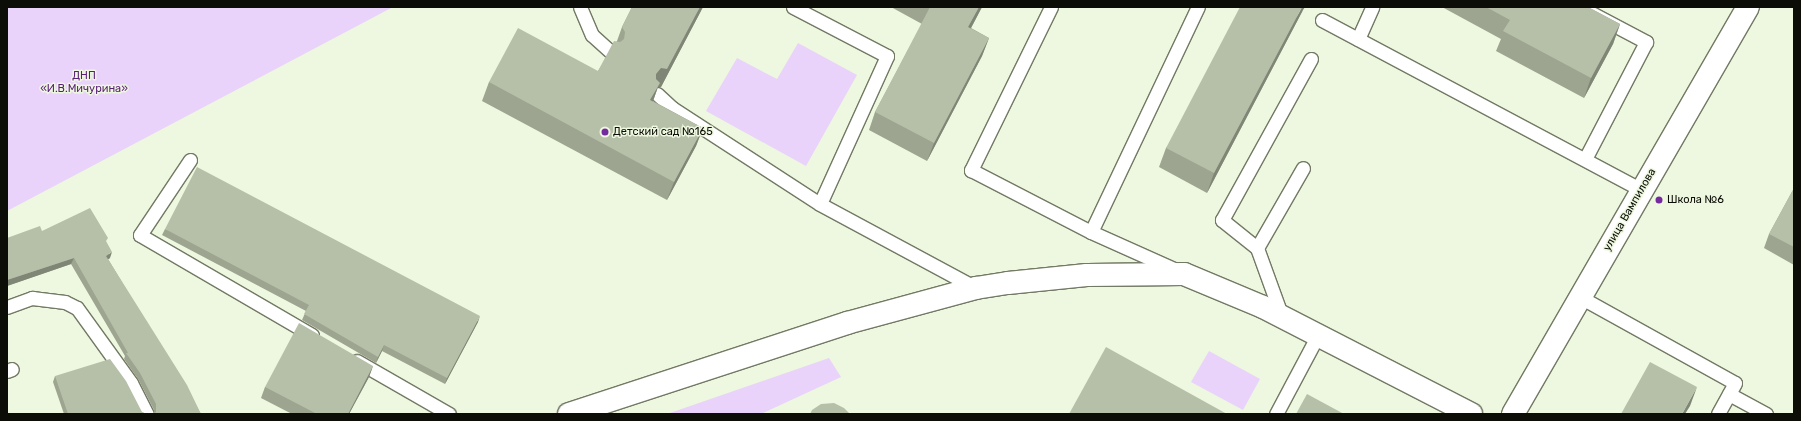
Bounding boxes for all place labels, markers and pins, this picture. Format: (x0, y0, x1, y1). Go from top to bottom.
place label: Детский сад №165 (613, 125, 713, 139)
marker: Детский сад №165 (600, 127, 610, 137)
place label: Школа №6 (1667, 193, 1724, 207)
marker: Школа №6 (1654, 195, 1664, 205)

